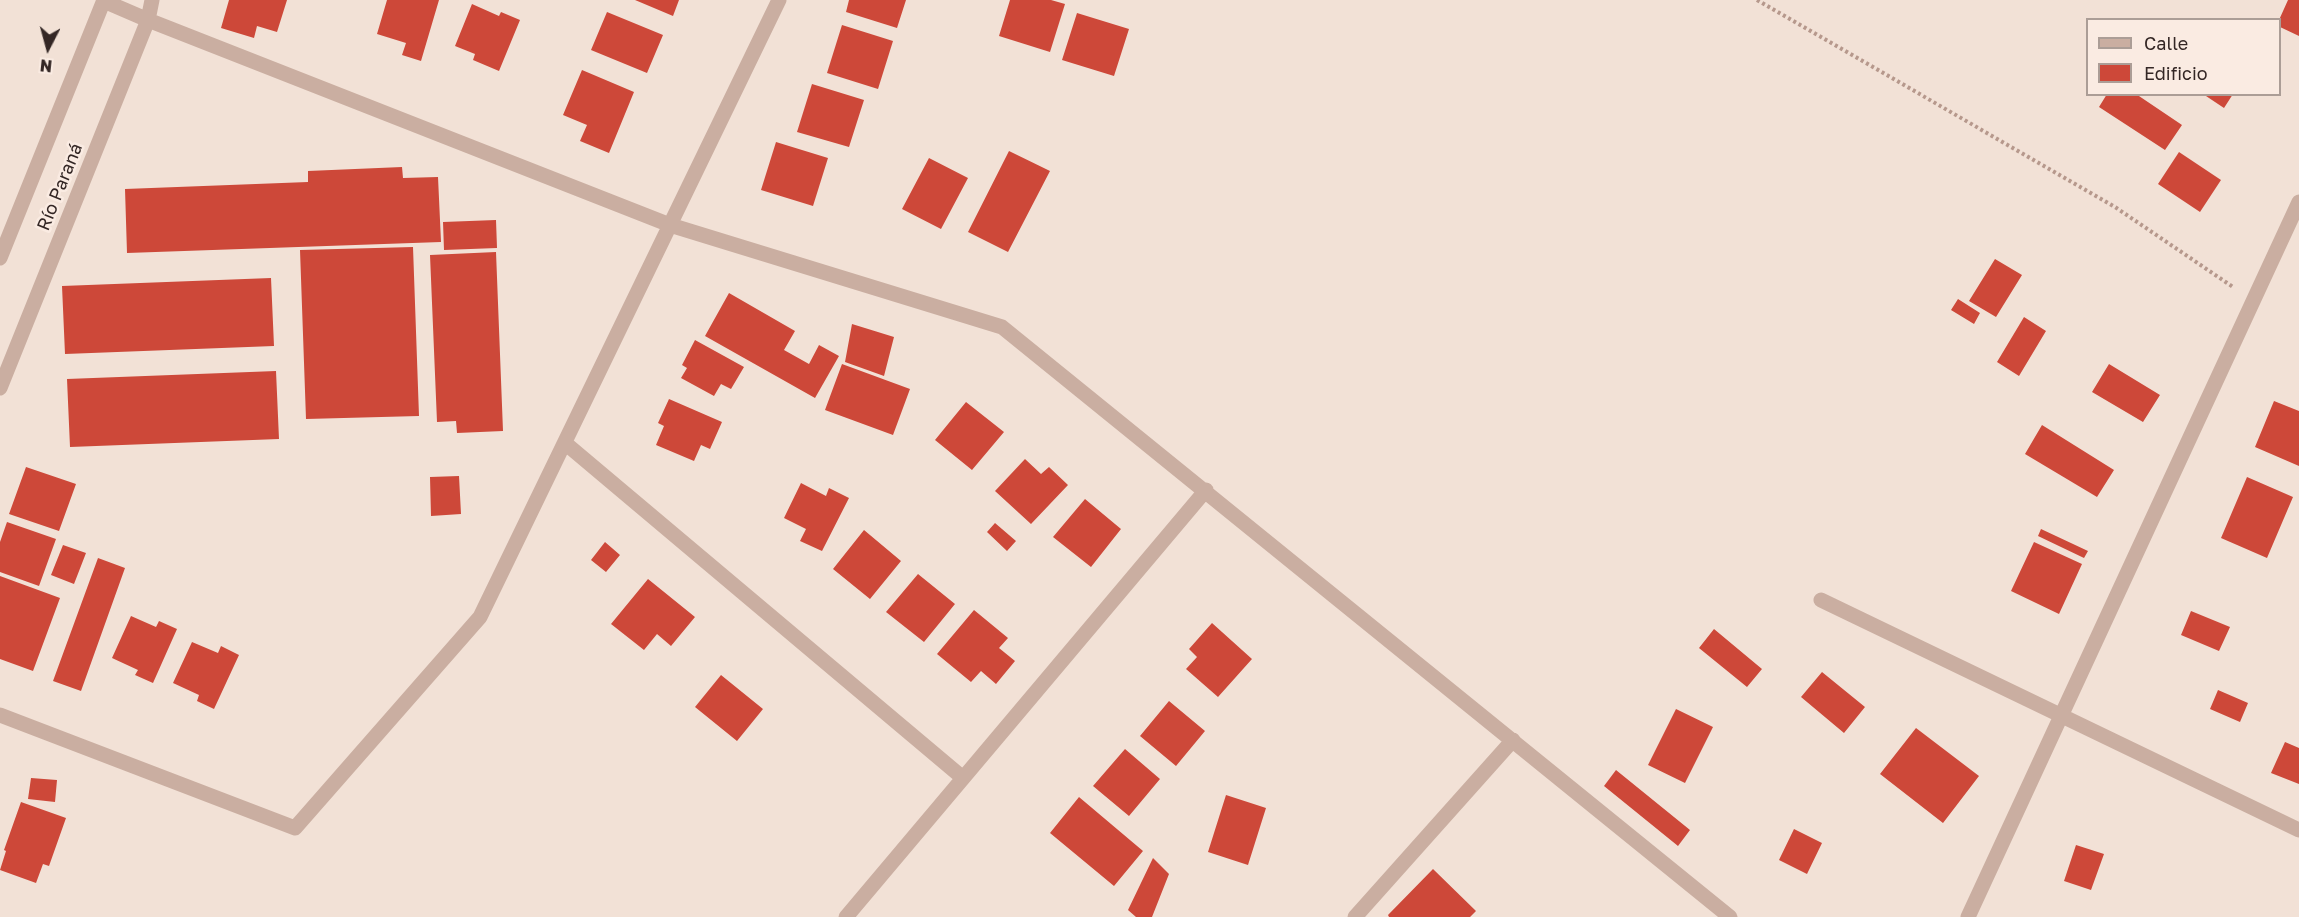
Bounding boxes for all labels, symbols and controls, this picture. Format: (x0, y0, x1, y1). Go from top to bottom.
north arrow (18, 18, 78, 78)
legend (2086, 18, 2281, 96)
text: Calle (2144, 32, 2188, 54)
text: N (39, 55, 53, 76)
text: Edificio (2144, 62, 2208, 84)
street label: Río Paraná (33, 140, 87, 234)

